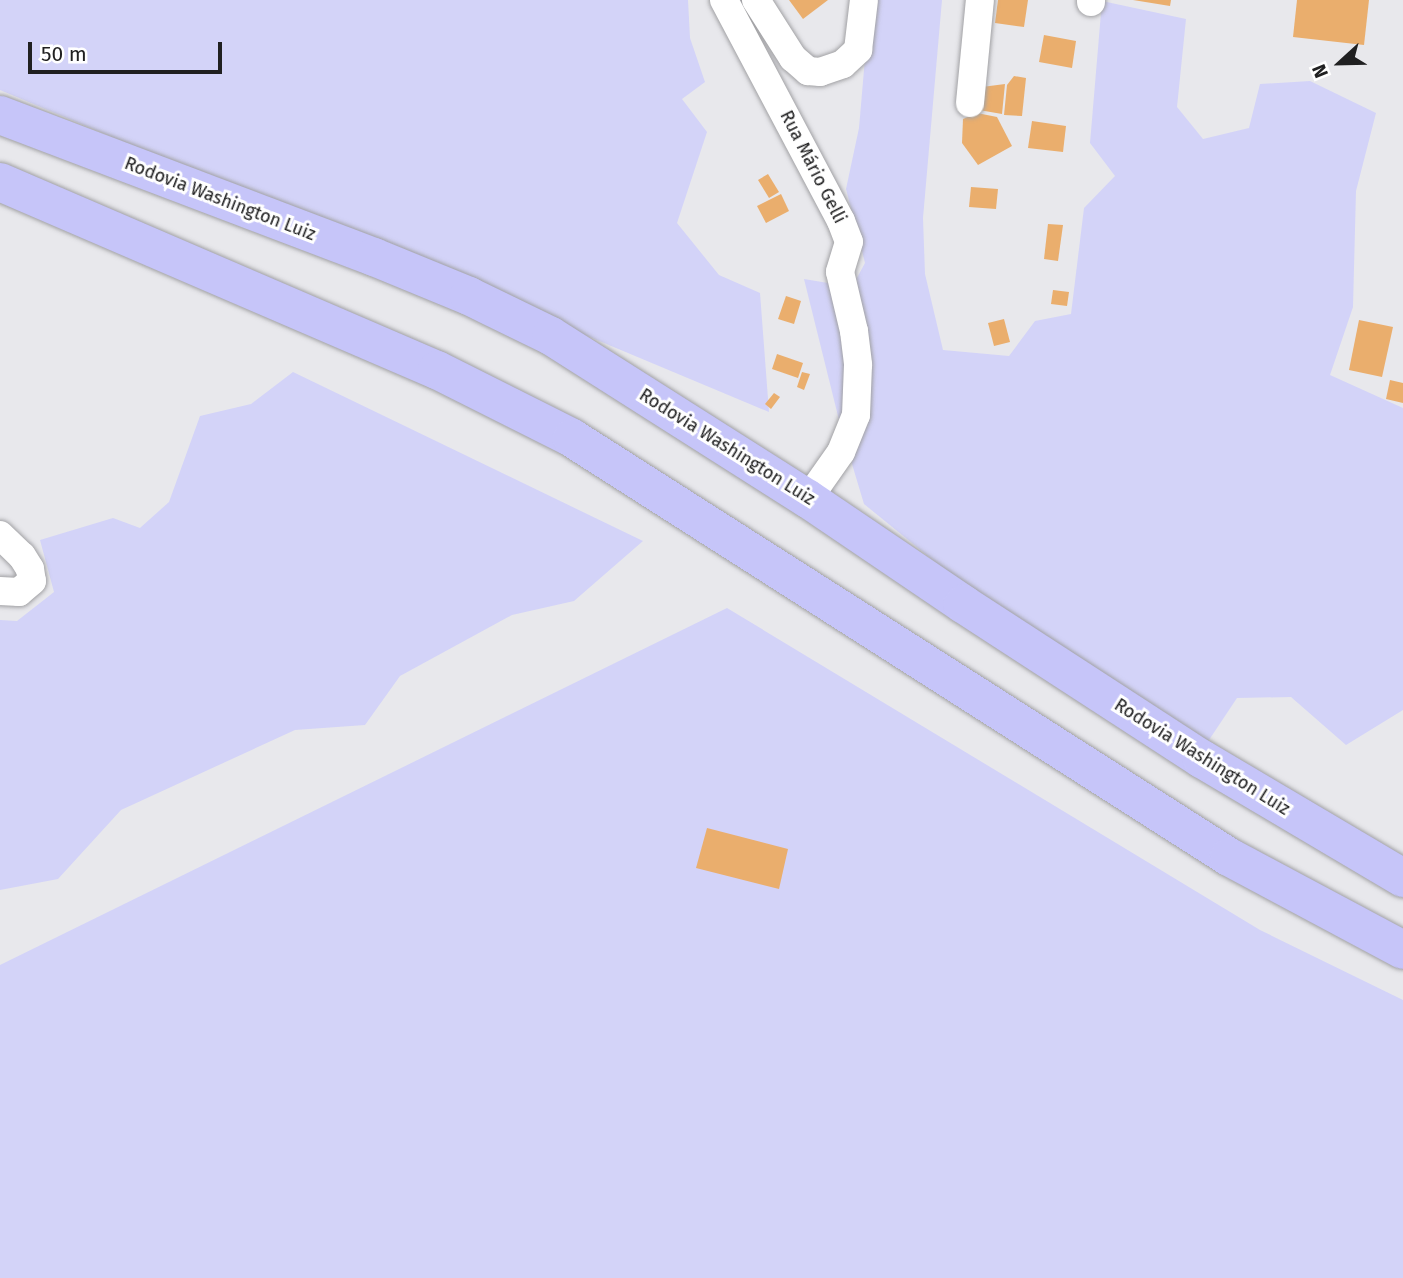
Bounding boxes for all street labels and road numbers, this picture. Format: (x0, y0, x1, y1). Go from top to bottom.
street label: Rua Mário Gelli (775, 107, 851, 227)
street label: Rodovia Washington Luiz (121, 153, 319, 245)
street label: Rodovia Washington Luiz (635, 384, 819, 510)
street label: Rodovia Washington Luiz (1110, 694, 1294, 820)

